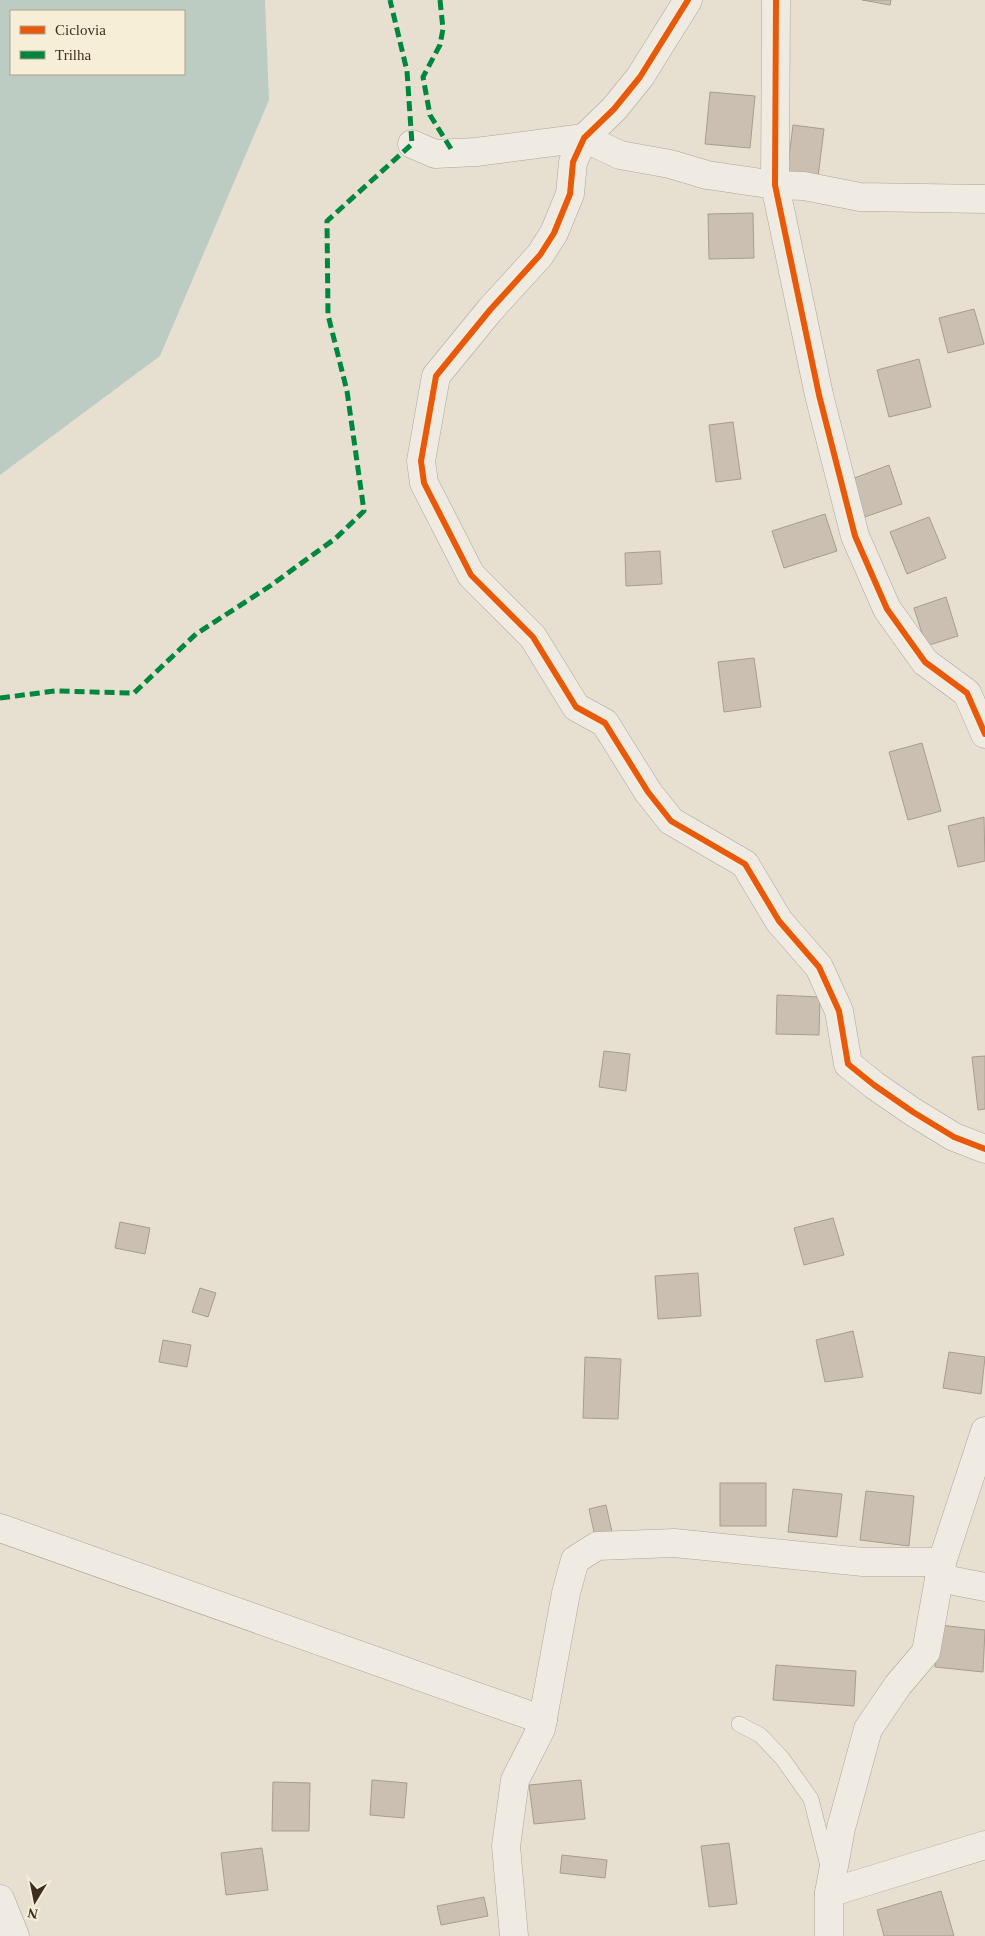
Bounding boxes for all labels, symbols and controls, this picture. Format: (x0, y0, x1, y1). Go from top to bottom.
legend (10, 10, 185, 75)
text: Ciclovia (55, 22, 106, 38)
text: Trilha (55, 47, 91, 63)
north arrow (10, 1876, 60, 1926)
text: N (27, 1905, 39, 1922)

